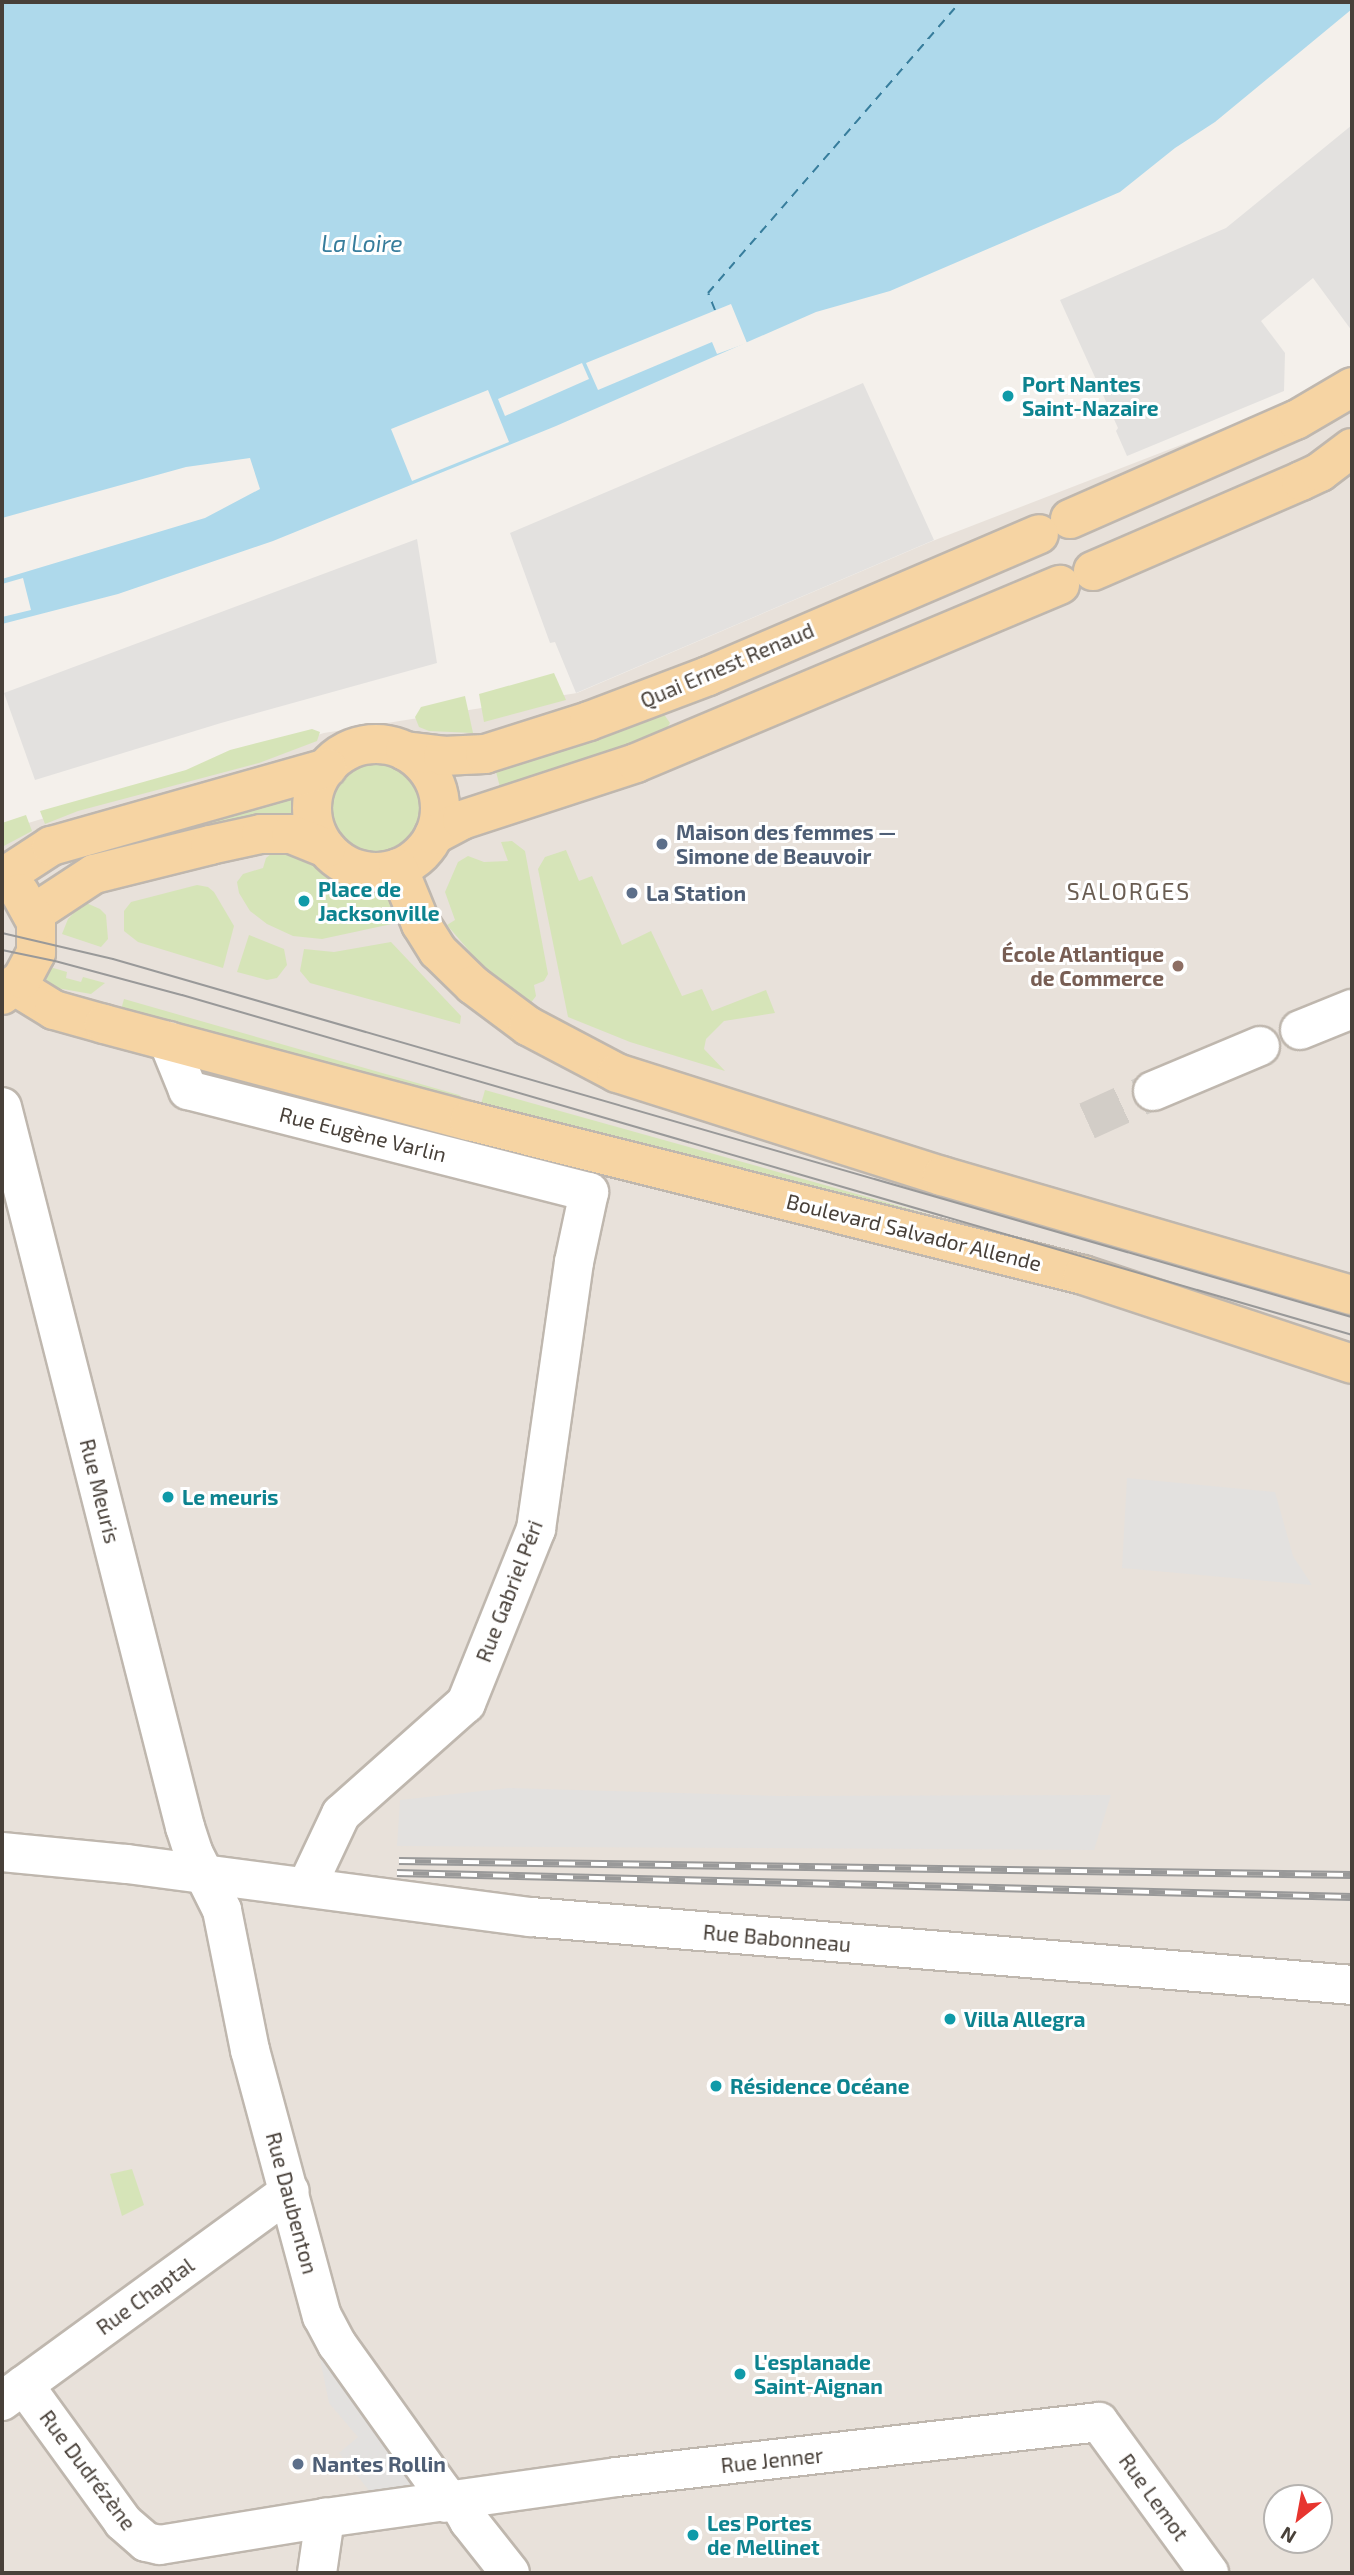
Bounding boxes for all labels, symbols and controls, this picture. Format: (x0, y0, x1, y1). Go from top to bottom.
water label: La Loire (321, 229, 403, 257)
place label: Port Nantes Saint-Nazaire (1022, 371, 1159, 421)
marker: Port Nantes Saint-Nazaire (1000, 388, 1016, 404)
street label: Quai Ernest Renaud (636, 617, 818, 713)
place label: Maison des femmes — Simone de Beauvoir (676, 819, 896, 869)
marker: Maison des femmes — Simone de Beauvoir (654, 836, 670, 852)
place label: Place de Jacksonville (318, 876, 440, 926)
district label: SALORGES (1068, 877, 1190, 905)
place label: La Station (646, 880, 746, 906)
marker: La Station (624, 885, 640, 901)
marker: Place de Jacksonville (296, 893, 312, 909)
place label: École Atlantique de Commerce (1001, 941, 1164, 991)
marker: École Atlantique de Commerce (1170, 958, 1186, 974)
street label: Rue Eugène Varlin (277, 1101, 449, 1167)
street label: Boulevard Salvador Allende (783, 1188, 1045, 1276)
street label: Rue Meuris (75, 1436, 125, 1546)
place label: Le meuris (182, 1484, 278, 1510)
marker: Le meuris (160, 1489, 176, 1505)
street label: Rue Gabriel Péri (470, 1516, 548, 1666)
street label: Rue Babonneau (702, 1919, 852, 1957)
place label: Villa Allegra (964, 2006, 1086, 2032)
marker: Villa Allegra (942, 2011, 958, 2027)
place label: Résidence Océane (730, 2073, 909, 2099)
marker: Résidence Océane (708, 2078, 724, 2094)
street label: Rue Daubenton (261, 2129, 323, 2277)
street label: Rue Chaptal (91, 2252, 199, 2340)
place label: L'esplanade Saint-Aignan (754, 2349, 883, 2399)
marker: L'esplanade Saint-Aignan (732, 2366, 748, 2382)
street label: Rue Dudrézène (35, 2405, 141, 2535)
street label: Rue Jenner (719, 2442, 825, 2478)
street label: Rue Lemot (1114, 2449, 1194, 2545)
place label: Nantes Rollin (312, 2451, 446, 2477)
marker: Nantes Rollin (290, 2456, 306, 2472)
north arrow (1263, 2484, 1333, 2554)
place label: Les Portes de Mellinet (707, 2510, 820, 2560)
text: N (1276, 2522, 1300, 2549)
marker: Les Portes de Mellinet (685, 2527, 701, 2543)

